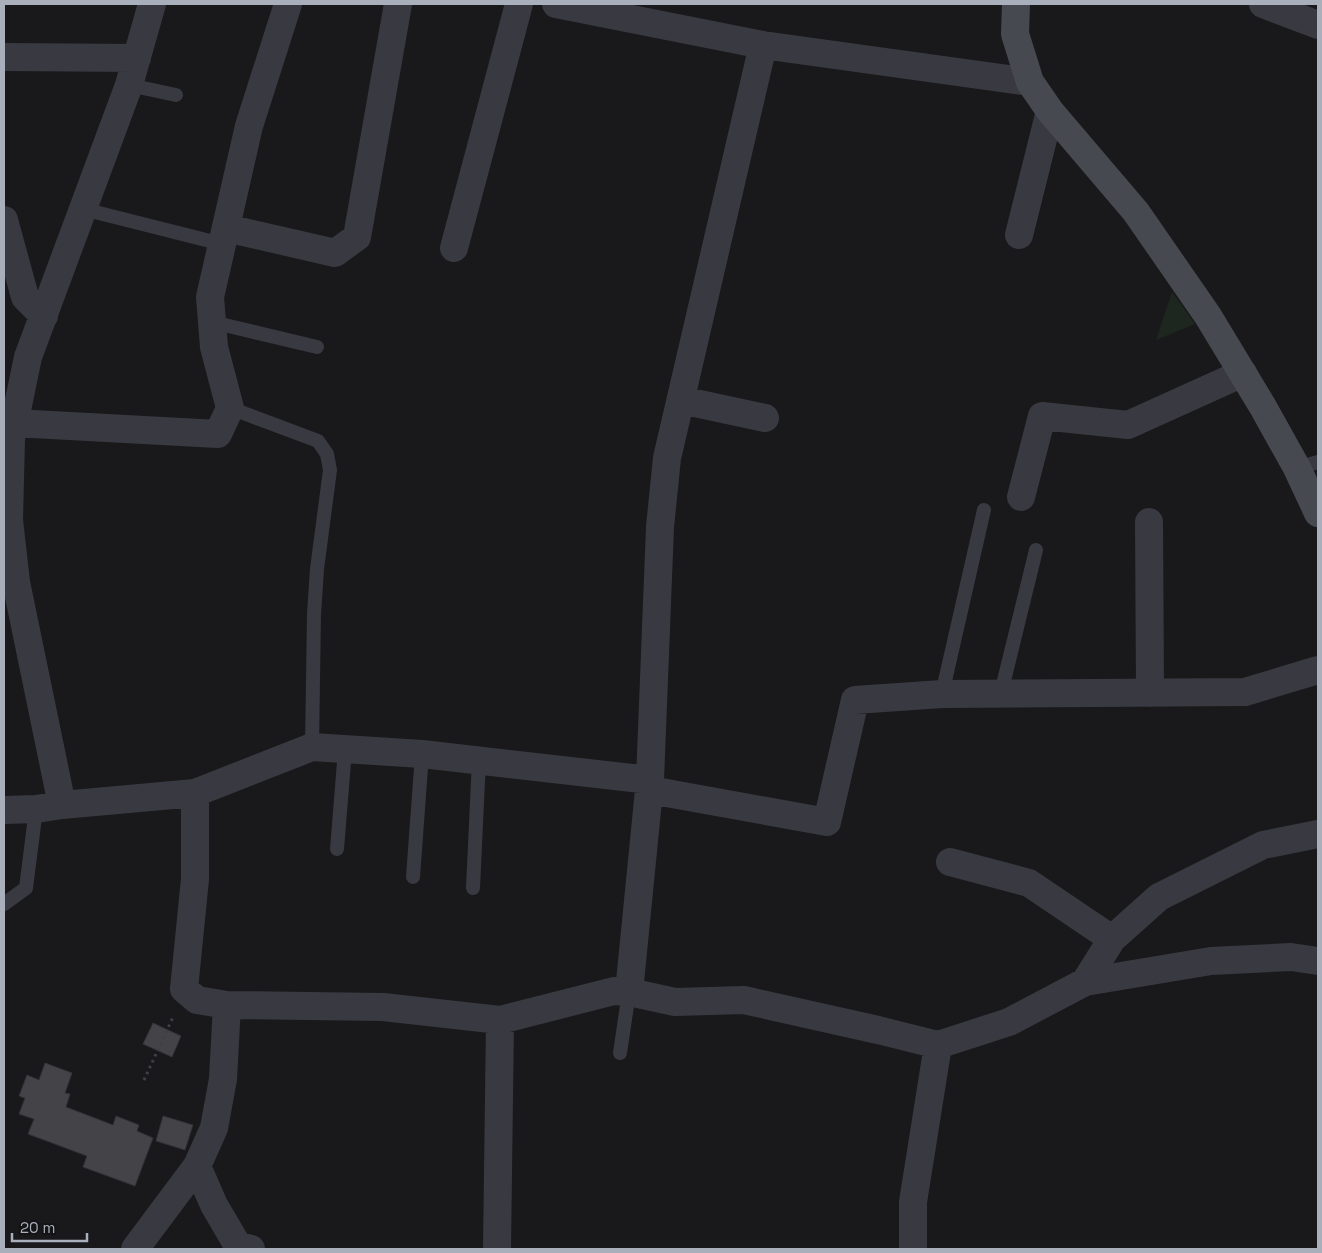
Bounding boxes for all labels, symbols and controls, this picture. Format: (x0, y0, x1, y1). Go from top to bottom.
scale bar (12, 1210, 88, 1242)
text: 20 m (20, 1218, 55, 1237)

